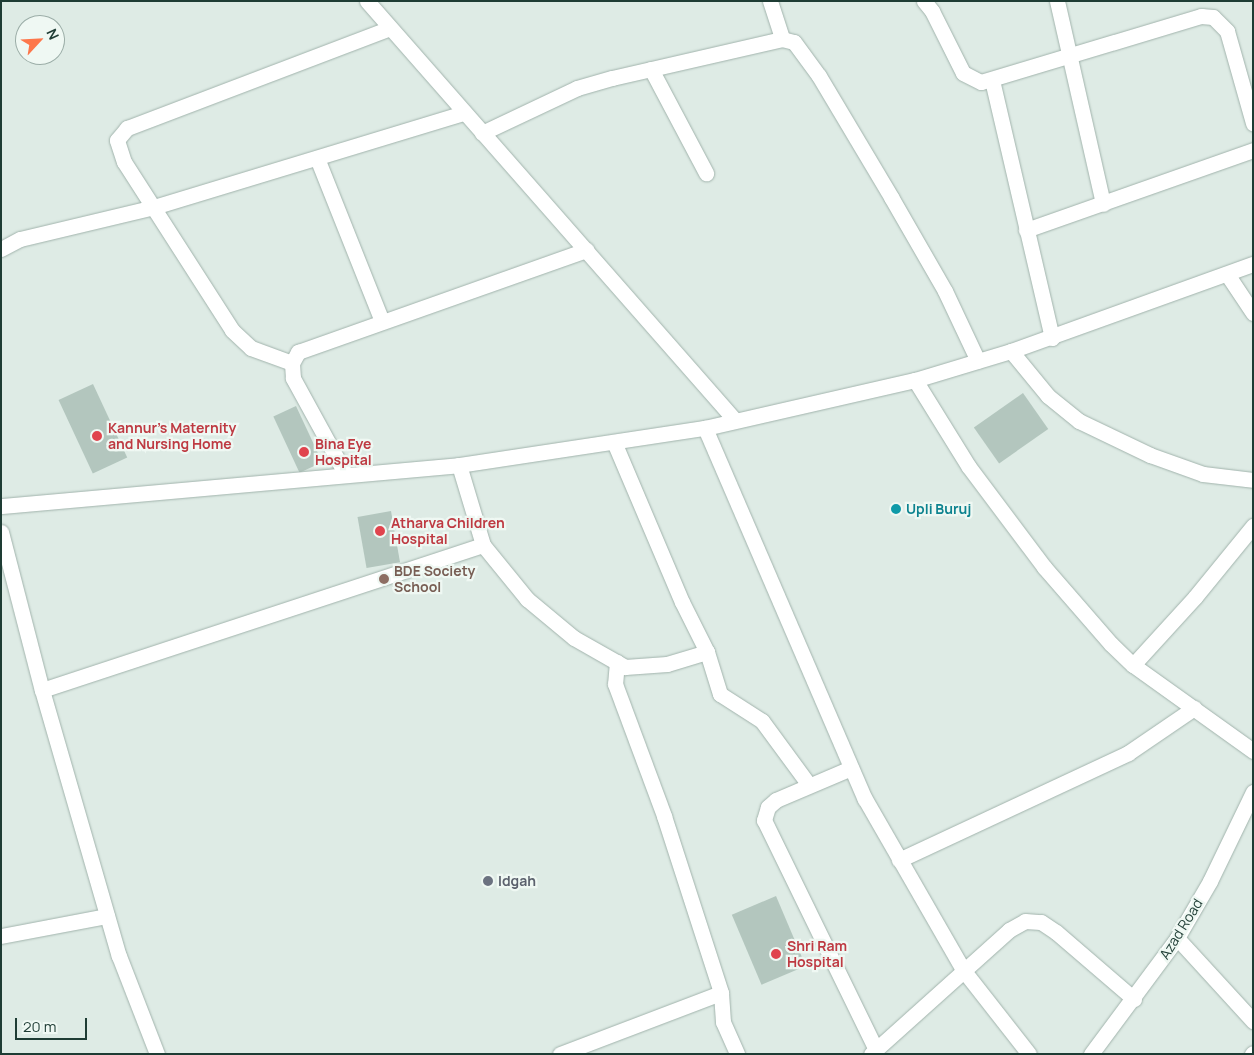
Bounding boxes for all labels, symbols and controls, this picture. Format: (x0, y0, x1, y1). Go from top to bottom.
north arrow (15, 15, 65, 65)
text: N (42, 25, 64, 42)
place label: Kannur's Maternity and Nursing Home (108, 420, 236, 452)
marker: Kannur's Maternity and Nursing Home (90, 429, 104, 443)
place label: Bina Eye Hospital (315, 436, 372, 468)
marker: Bina Eye Hospital (297, 445, 311, 459)
place label: Upli Buruj (906, 501, 971, 517)
marker: Upli Buruj (890, 503, 902, 515)
place label: Atharva Children Hospital (391, 515, 505, 548)
marker: Atharva Children Hospital (373, 524, 387, 538)
place label: BDE Society School (394, 563, 475, 596)
marker: BDE Society School (378, 573, 390, 585)
place label: Idgah (498, 873, 536, 889)
marker: Idgah (482, 875, 494, 887)
street label: Azad Road (1156, 896, 1206, 962)
place label: Shri Ram Hospital (787, 938, 847, 970)
marker: Shri Ram Hospital (769, 947, 783, 961)
scale bar (18, 1008, 90, 1040)
text: 20 m (23, 1016, 56, 1037)

